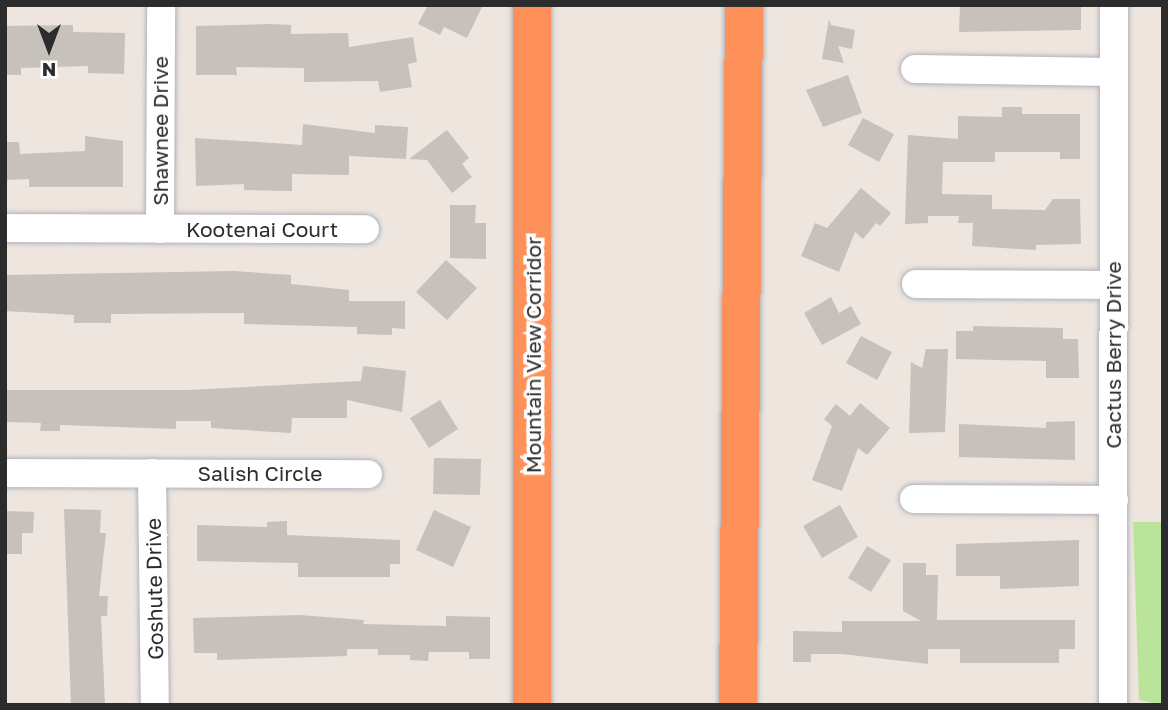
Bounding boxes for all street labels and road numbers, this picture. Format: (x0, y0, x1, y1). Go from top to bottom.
street label: Shawnee Drive (147, 56, 173, 206)
street label: Kootenai Court (186, 216, 338, 242)
street label: Mountain View Corridor (520, 237, 546, 473)
street label: Cactus Berry Drive (1100, 261, 1126, 449)
street label: Salish Circle (198, 460, 322, 486)
street label: Goshute Drive (140, 518, 168, 660)

